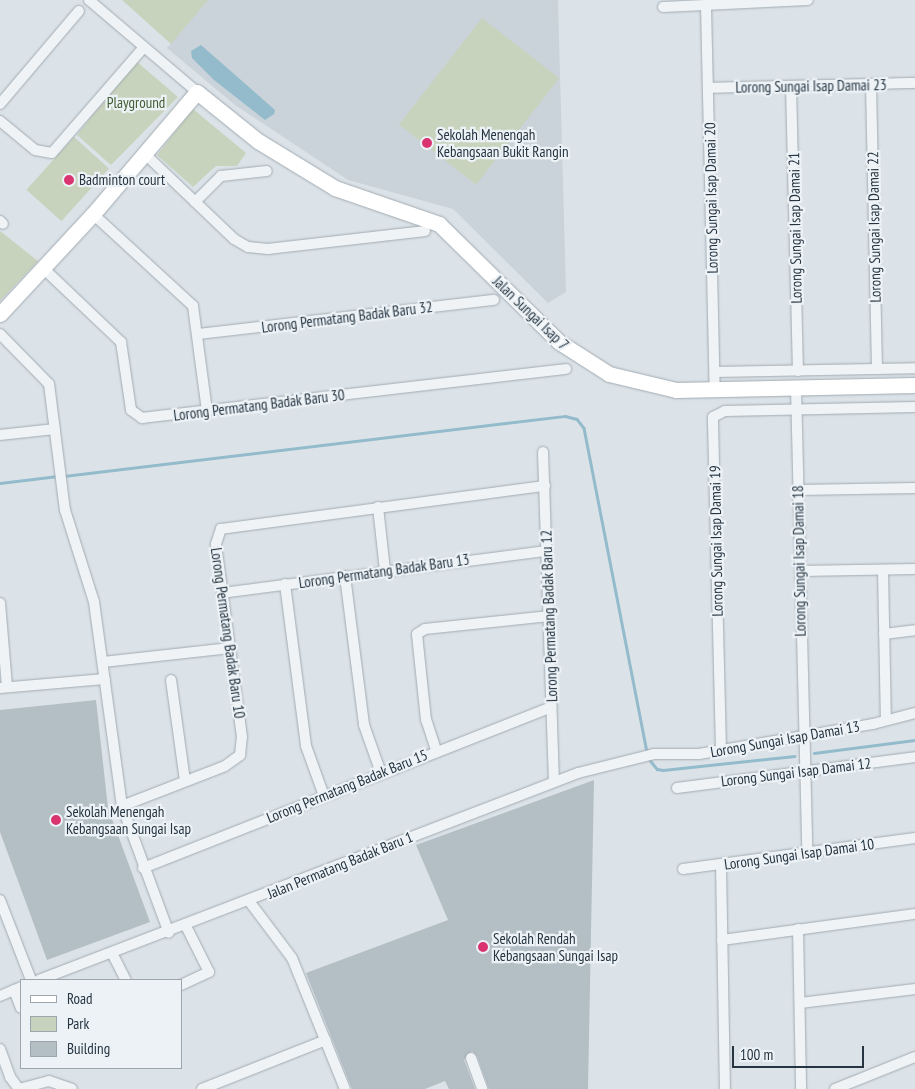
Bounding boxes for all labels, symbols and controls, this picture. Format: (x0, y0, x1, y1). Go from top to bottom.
street label: Lorong Sungai Isap Damai 23 (735, 76, 887, 96)
park label: Playground (107, 94, 165, 112)
street label: Lorong Sungai Isap Damai 20 (701, 122, 721, 274)
place label: Sekolah Menengah Kebangsaan Bukit Rangin (437, 125, 568, 160)
marker: Sekolah Menengah Kebangsaan Bukit Rangin (421, 137, 433, 149)
street label: Lorong Sungai Isap Damai 22 (864, 151, 884, 303)
street label: Lorong Sungai Isap Damai 21 (785, 152, 805, 304)
place label: Badminton court (79, 171, 165, 189)
marker: Badminton court (63, 174, 75, 186)
street label: Jalan Sungai Isap 7 (489, 272, 573, 354)
street label: Lorong Permatang Badak Baru 32 (260, 298, 434, 336)
street label: Lorong Permatang Badak Baru 30 (172, 386, 346, 424)
street label: Lorong Sungai Isap Damai 19 (706, 465, 726, 617)
street label: Lorong Sungai Isap Damai 18 (789, 485, 809, 637)
street label: Lorong Permatang Badak Baru 12 (537, 529, 561, 703)
street label: Lorong Permatang Badak Baru 10 (207, 546, 249, 720)
street label: Lorong Permatang Badak Baru 13 (297, 550, 471, 592)
street label: Lorong Sungai Isap Damai 13 (709, 717, 861, 761)
street label: Lorong Permatang Badak Baru 15 (264, 745, 430, 827)
street label: Lorong Sungai Isap Damai 12 (720, 754, 872, 790)
place label: Sekolah Menengah Kebangsaan Sungai Isap (66, 802, 191, 837)
marker: Sekolah Menengah Kebangsaan Sungai Isap (50, 814, 62, 826)
street label: Jalan Permatang Badak Baru 1 (264, 827, 416, 903)
street label: Lorong Sungai Isap Damai 10 (723, 835, 875, 873)
place label: Sekolah Rendah Kebangsaan Sungai Isap (493, 929, 618, 964)
marker: Sekolah Rendah Kebangsaan Sungai Isap (477, 941, 489, 953)
legend (20, 979, 182, 1069)
text: Road (67, 989, 93, 1008)
text: Park (67, 1014, 89, 1033)
scale bar (735, 1036, 868, 1068)
text: Building (67, 1039, 110, 1058)
text: 100 m (740, 1045, 773, 1064)

